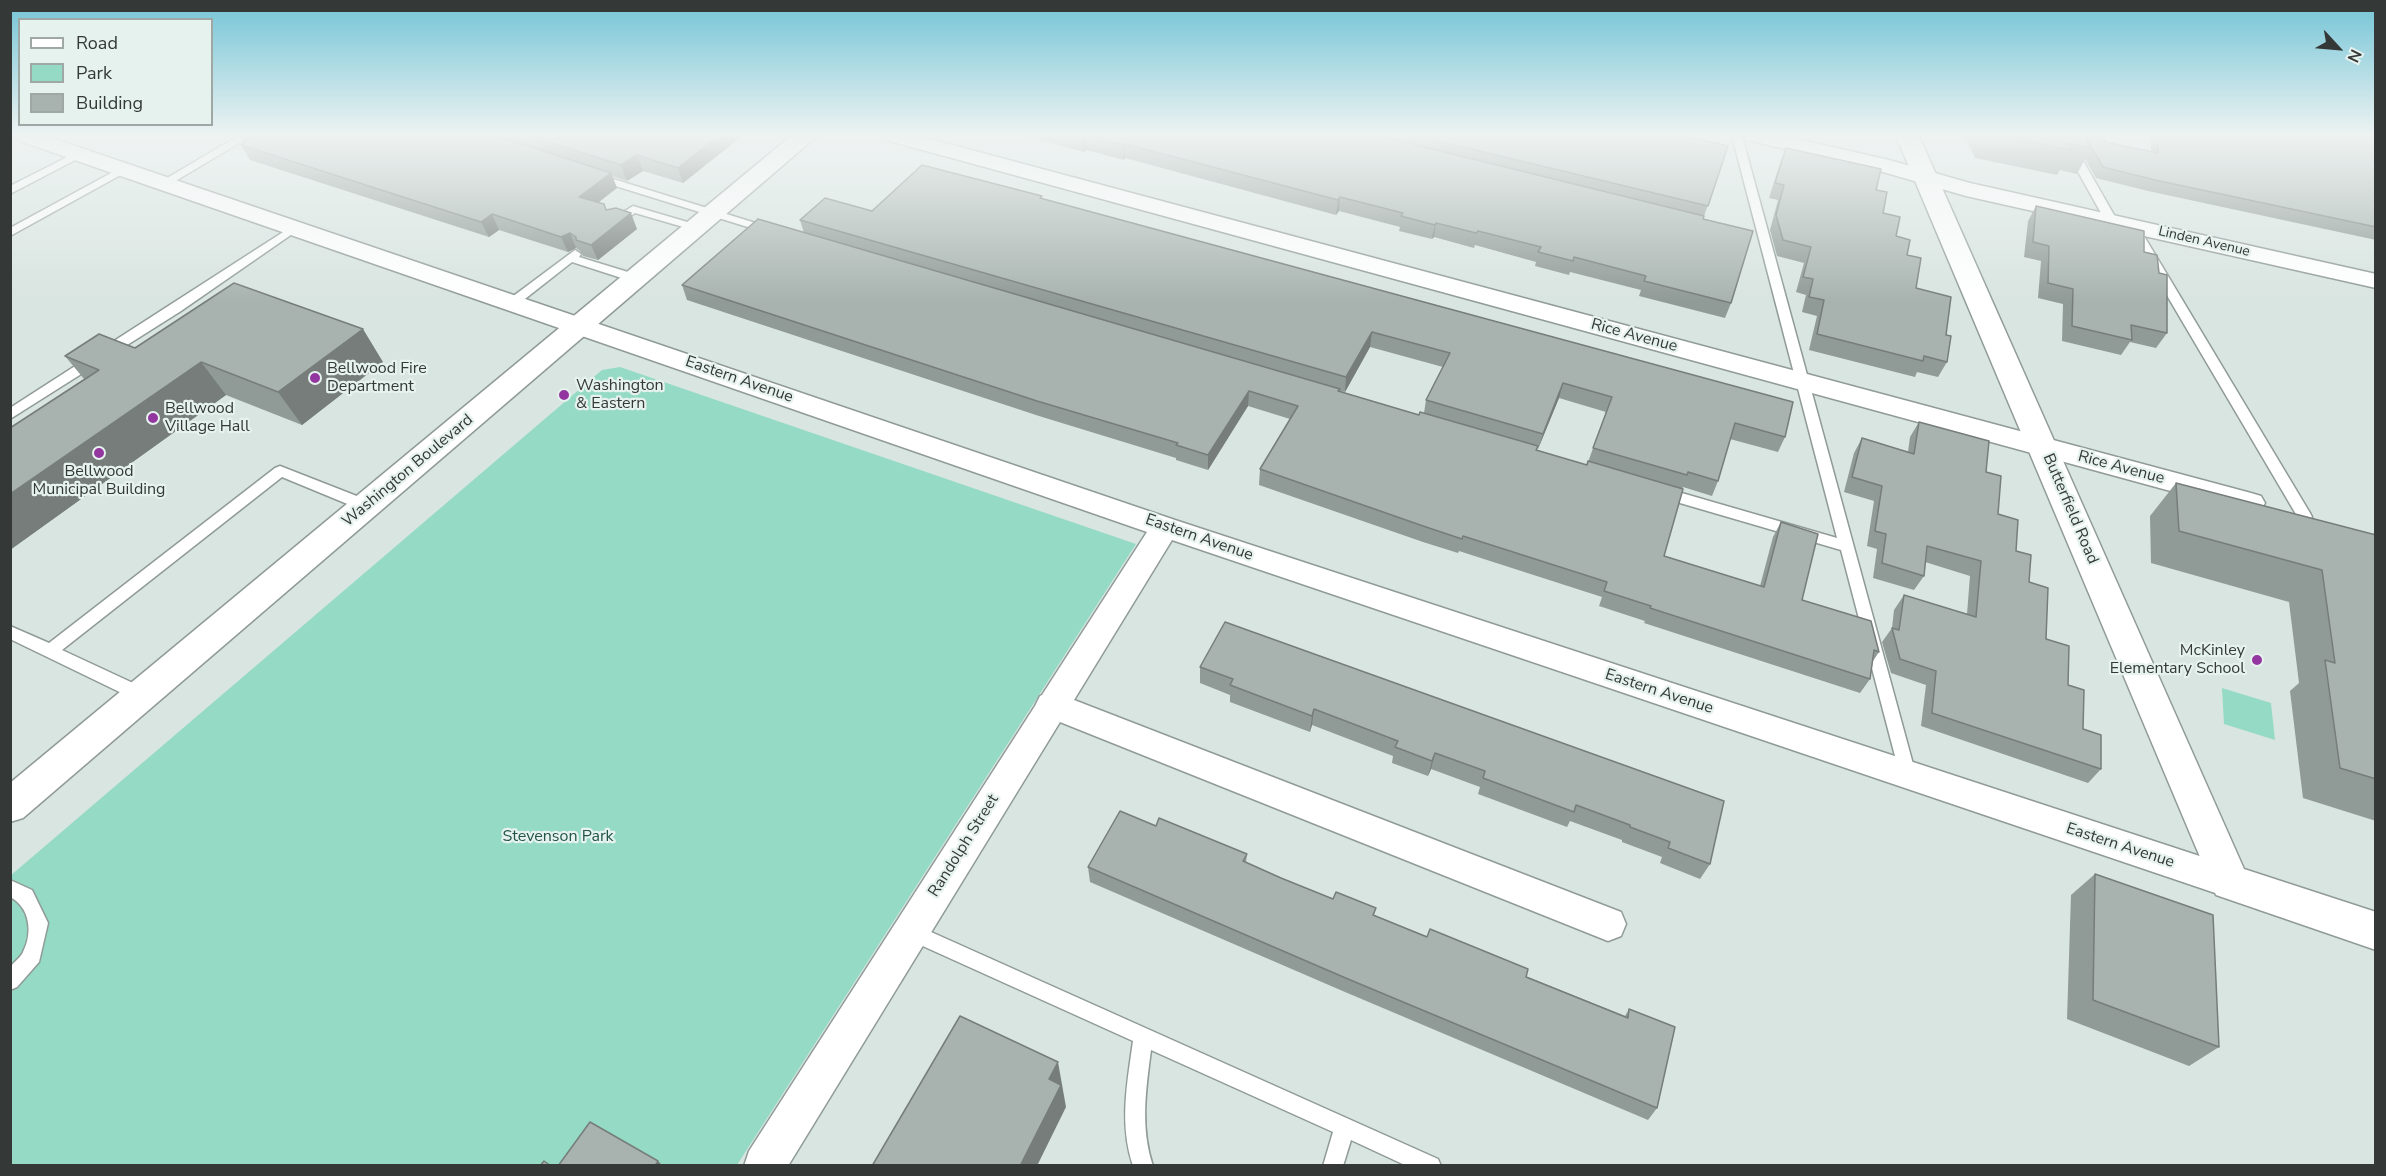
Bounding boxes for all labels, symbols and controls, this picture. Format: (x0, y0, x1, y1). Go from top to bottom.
legend (18, 18, 213, 126)
north arrow (2308, 18, 2368, 78)
text: Road (76, 31, 118, 55)
text: N (2342, 46, 2367, 66)
text: Park (76, 61, 112, 85)
text: Building (76, 91, 143, 115)
street label: Linden Avenue (2157, 223, 2251, 261)
street label: Rice Avenue (1589, 315, 1679, 357)
street label: Eastern Avenue (683, 353, 795, 407)
place label: Bellwood Fire Department (327, 359, 427, 397)
marker: Bellwood Fire Department (308, 371, 322, 385)
place label: Washington & Eastern (576, 376, 664, 414)
marker: Washington & Eastern (557, 388, 571, 402)
place label: Bellwood Village Hall (165, 399, 250, 437)
marker: Bellwood Village Hall (146, 411, 160, 425)
street label: Washington Boulevard (339, 411, 477, 531)
marker: Bellwood Municipal Building (92, 446, 106, 460)
street label: Rice Avenue (2076, 447, 2166, 489)
street label: Butterfield Road (2038, 451, 2102, 567)
place label: Bellwood Municipal Building (33, 462, 165, 500)
street label: Eastern Avenue (1143, 511, 1255, 565)
place label: McKinley Elementary School (2110, 641, 2245, 679)
marker: McKinley Elementary School (2250, 653, 2264, 667)
street label: Eastern Avenue (1602, 665, 1716, 719)
street label: Randolph Street (925, 791, 1003, 901)
street label: Eastern Avenue (2063, 819, 2177, 873)
park label: Stevenson Park (502, 827, 614, 847)

